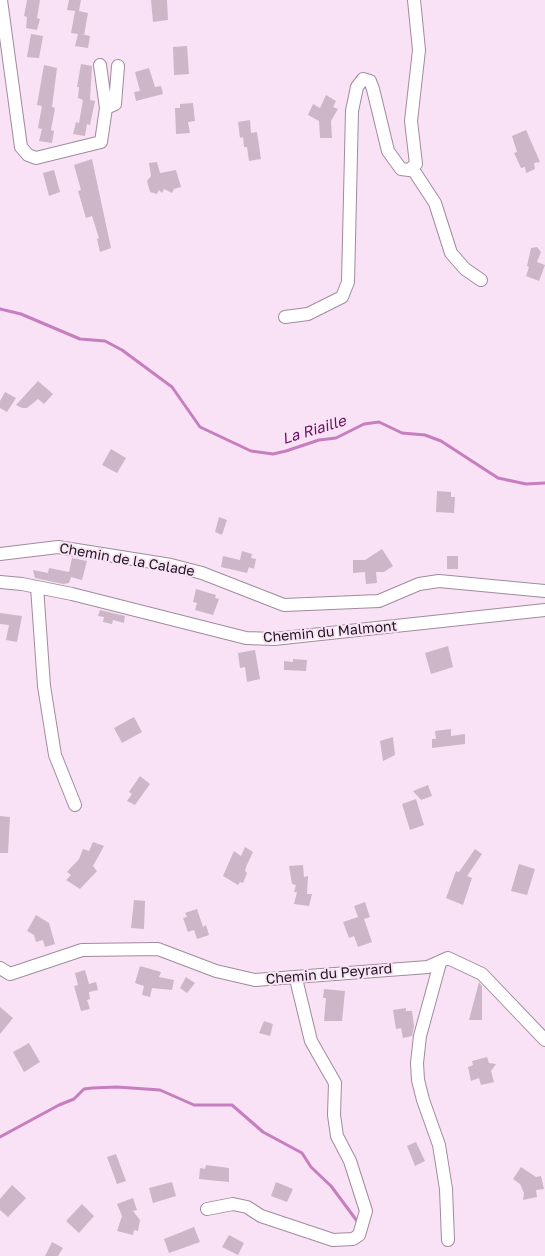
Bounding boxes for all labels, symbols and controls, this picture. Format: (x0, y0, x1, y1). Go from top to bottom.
water label: La Riaille (280, 412, 348, 448)
street label: Chemin de la Calade (58, 540, 196, 580)
street label: Chemin du Malmont (262, 618, 398, 646)
street label: Chemin du Peyrard (265, 960, 393, 988)

